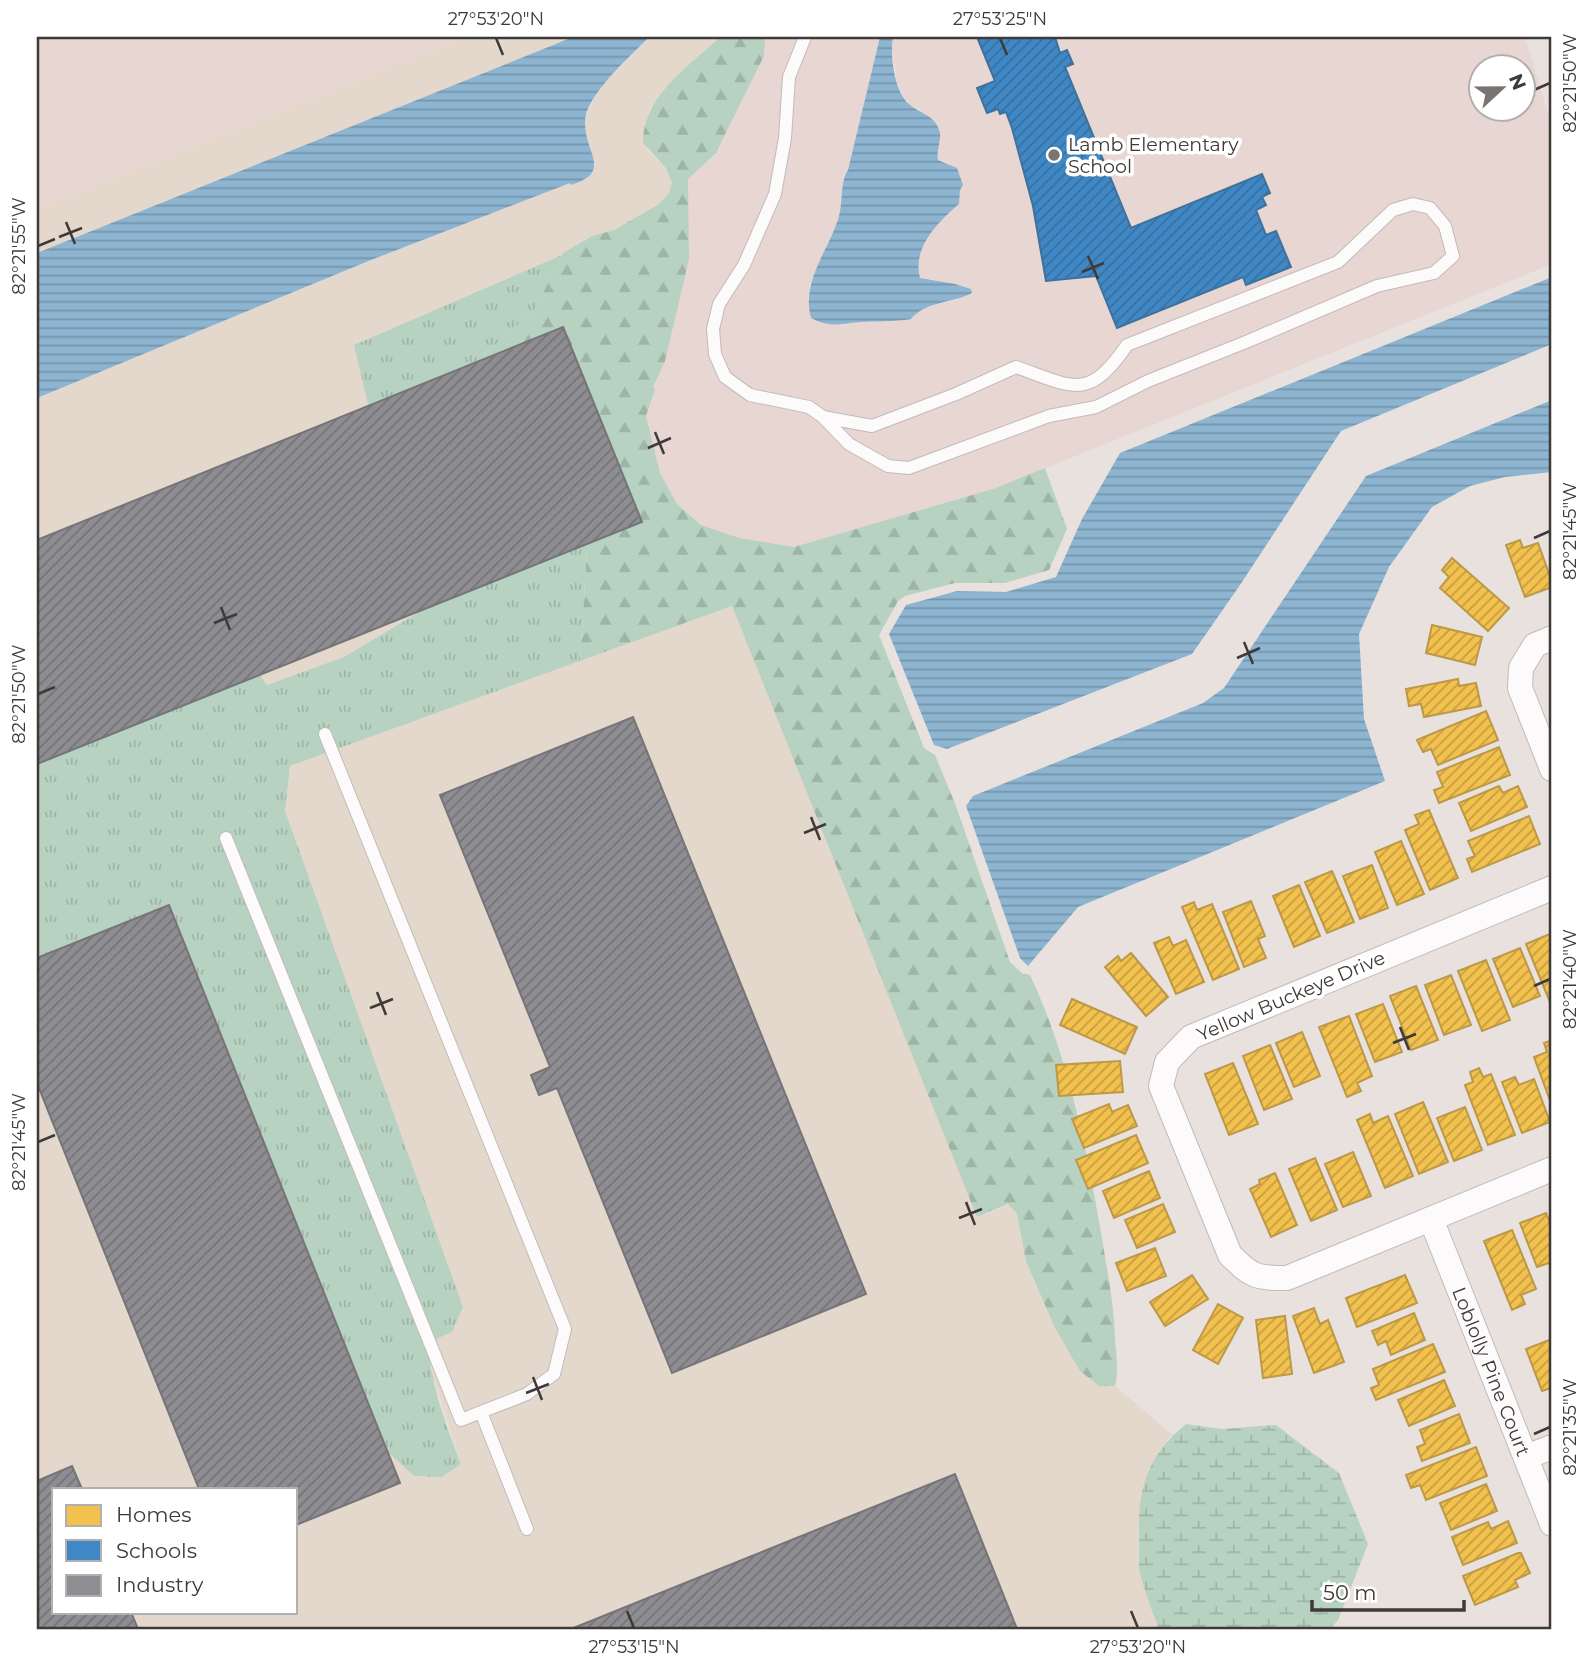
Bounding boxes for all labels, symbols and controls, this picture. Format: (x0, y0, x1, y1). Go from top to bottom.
text: 27°53'20"N (448, 8, 544, 30)
text: 27°53'25"N (953, 8, 1047, 30)
text: 82°21'50"W (1559, 33, 1581, 133)
north arrow (1466, 52, 1536, 122)
text: N (1504, 70, 1531, 93)
place label: Lamb Elementary School (1068, 133, 1239, 178)
marker: Lamb Elementary School (1046, 147, 1062, 163)
text: 82°21'55"W (8, 197, 30, 295)
text: 82°21'45"W (1559, 482, 1581, 580)
text: 82°21'50"W (8, 644, 30, 744)
text: 82°21'40"W (1559, 929, 1581, 1029)
street label: Yellow Buckeye Drive (1193, 946, 1389, 1046)
text: 82°21'45"W (8, 1093, 30, 1191)
street label: Loblolly Pine Court (1448, 1284, 1535, 1460)
text: 82°21'35"W (1559, 1378, 1581, 1476)
legend (52, 1488, 298, 1614)
text: Homes (116, 1502, 191, 1527)
text: Schools (116, 1538, 197, 1563)
scale bar (1312, 1568, 1465, 1612)
text: Industry (116, 1572, 204, 1597)
text: 50 m (1323, 1580, 1377, 1605)
text: 27°53'15"N (588, 1636, 680, 1658)
text: 27°53'20"N (1090, 1636, 1186, 1658)

